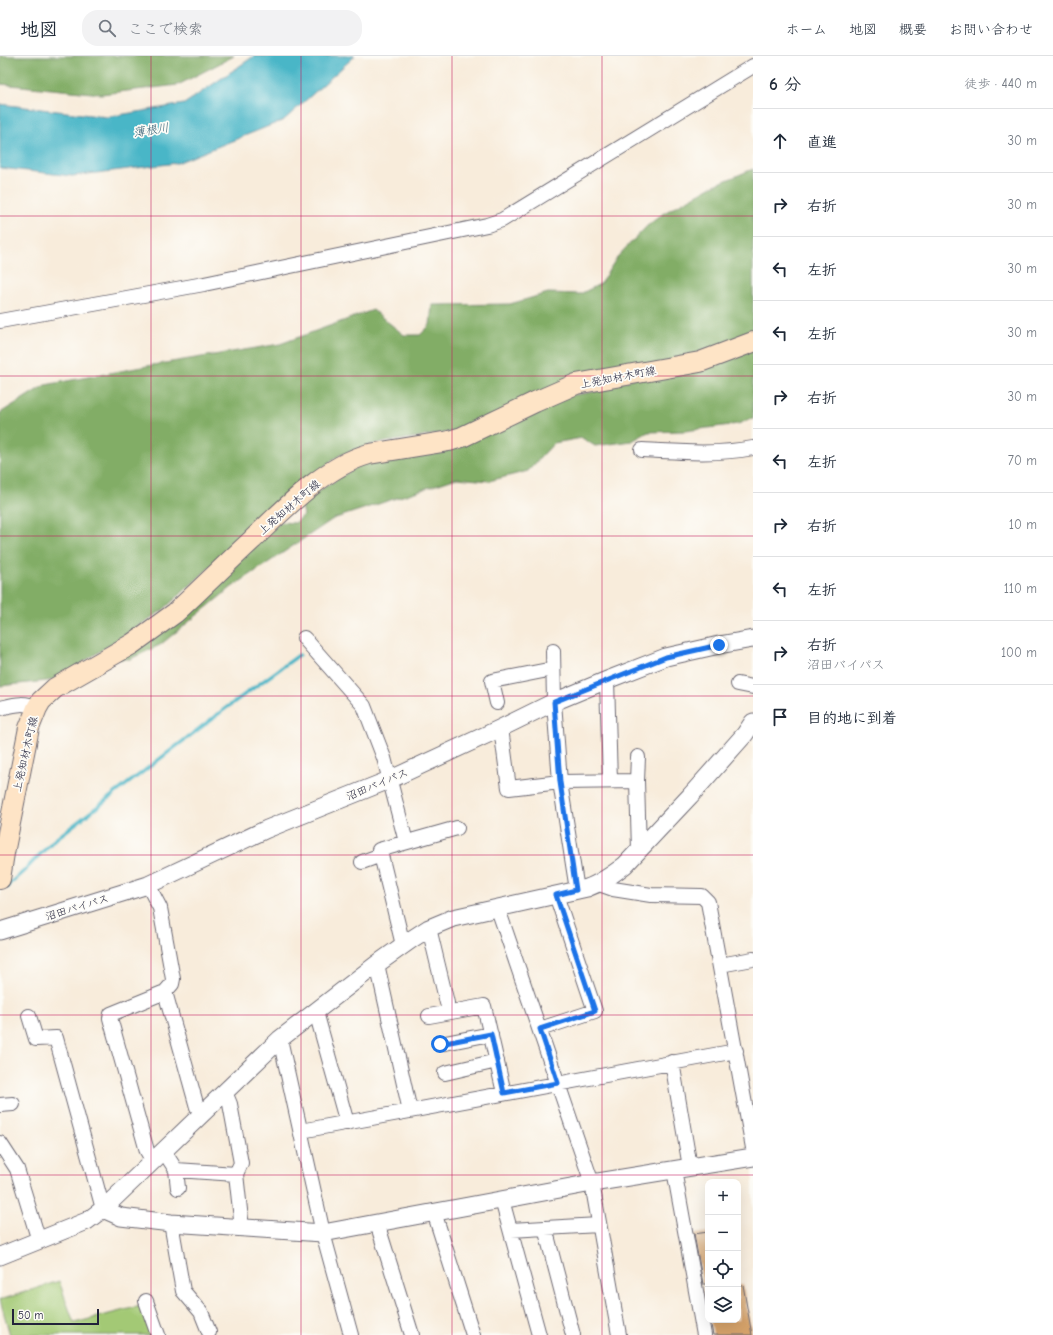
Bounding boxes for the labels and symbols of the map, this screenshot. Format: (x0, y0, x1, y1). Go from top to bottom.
water label: 薄根川 (132, 120, 170, 140)
street label: 上発知材木町線 (579, 364, 657, 391)
street label: 上発知材木町線 (256, 477, 323, 538)
route end (710, 636, 728, 654)
street label: 上発知材木町線 (10, 715, 40, 793)
street label: 沼田バイパス (344, 766, 410, 803)
street label: 沼田バイパス (44, 892, 111, 923)
route start (431, 1035, 449, 1053)
scale bar (12, 1307, 99, 1326)

